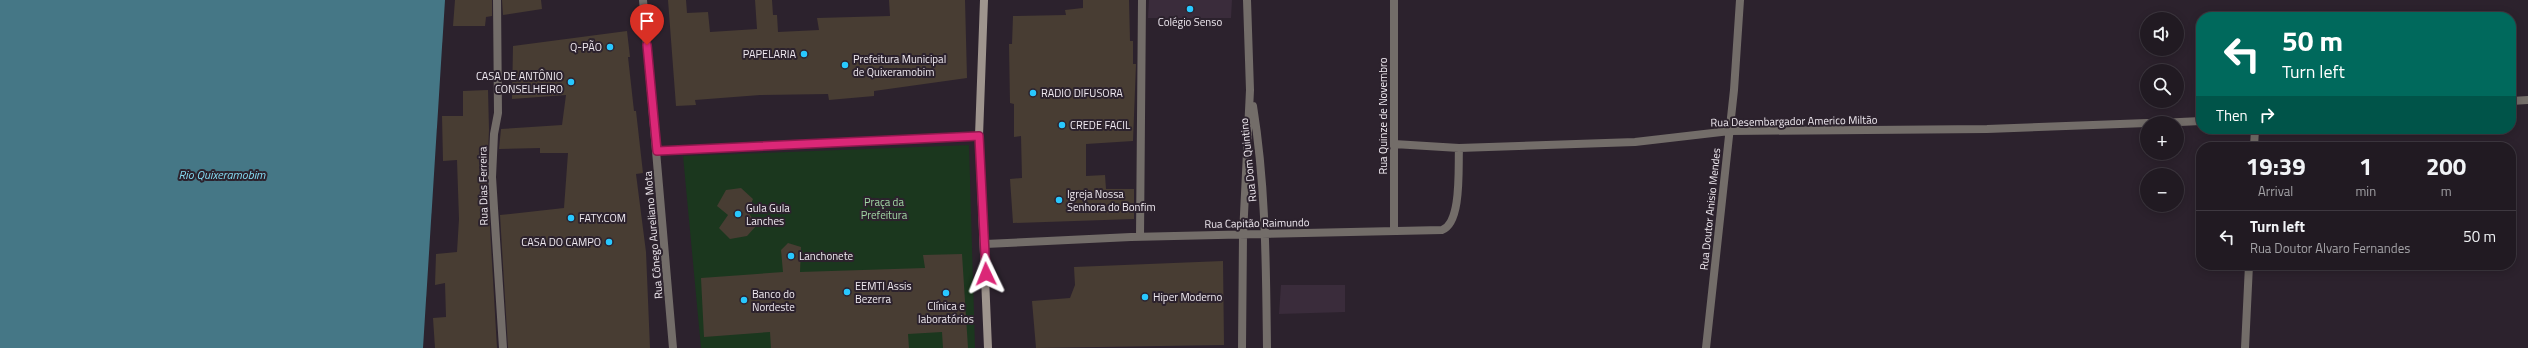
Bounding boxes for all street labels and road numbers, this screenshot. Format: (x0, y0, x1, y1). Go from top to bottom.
street label: Rua Quinze de Novembro (1375, 57, 1391, 175)
street label: Rua Desembargador Americo Miltão (1710, 112, 1878, 130)
street label: Rua Dom Quintino (1236, 117, 1260, 203)
street label: Rua Dias Ferreira (474, 146, 492, 226)
street label: Rua Doutor Anisio Mendes (1696, 147, 1724, 271)
street label: Rua Cônego Aureliano Mota (639, 170, 667, 300)
street label: Rua Capitão Raimundo (1204, 214, 1310, 232)

